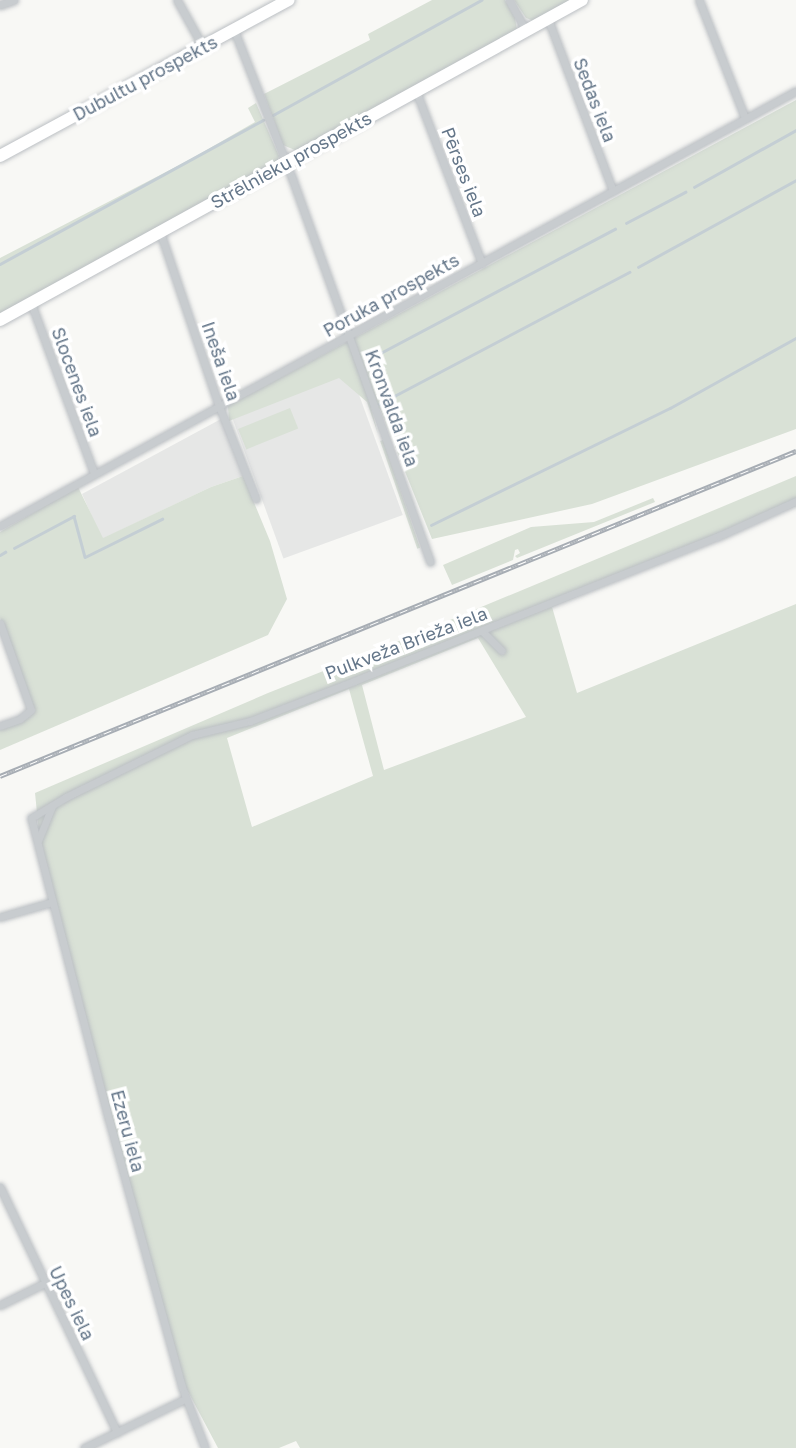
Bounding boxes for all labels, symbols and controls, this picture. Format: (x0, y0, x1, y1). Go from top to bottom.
street label: Dubultu prospekts (69, 31, 221, 125)
street label: Sedas iela (569, 55, 621, 145)
street label: Strēlnieku prospekts (207, 107, 375, 213)
street label: Pērses iela (437, 124, 491, 220)
street label: Poruka prospekts (319, 249, 463, 341)
street label: Ineša iela (197, 318, 245, 404)
street label: Slocenes iela (47, 324, 107, 440)
street label: Kronvalda iela (361, 347, 423, 469)
street label: Pulkveža Brieža iela (322, 602, 490, 684)
street label: Ezeru iela (107, 1088, 149, 1174)
street label: Upes iela (45, 1262, 99, 1344)

